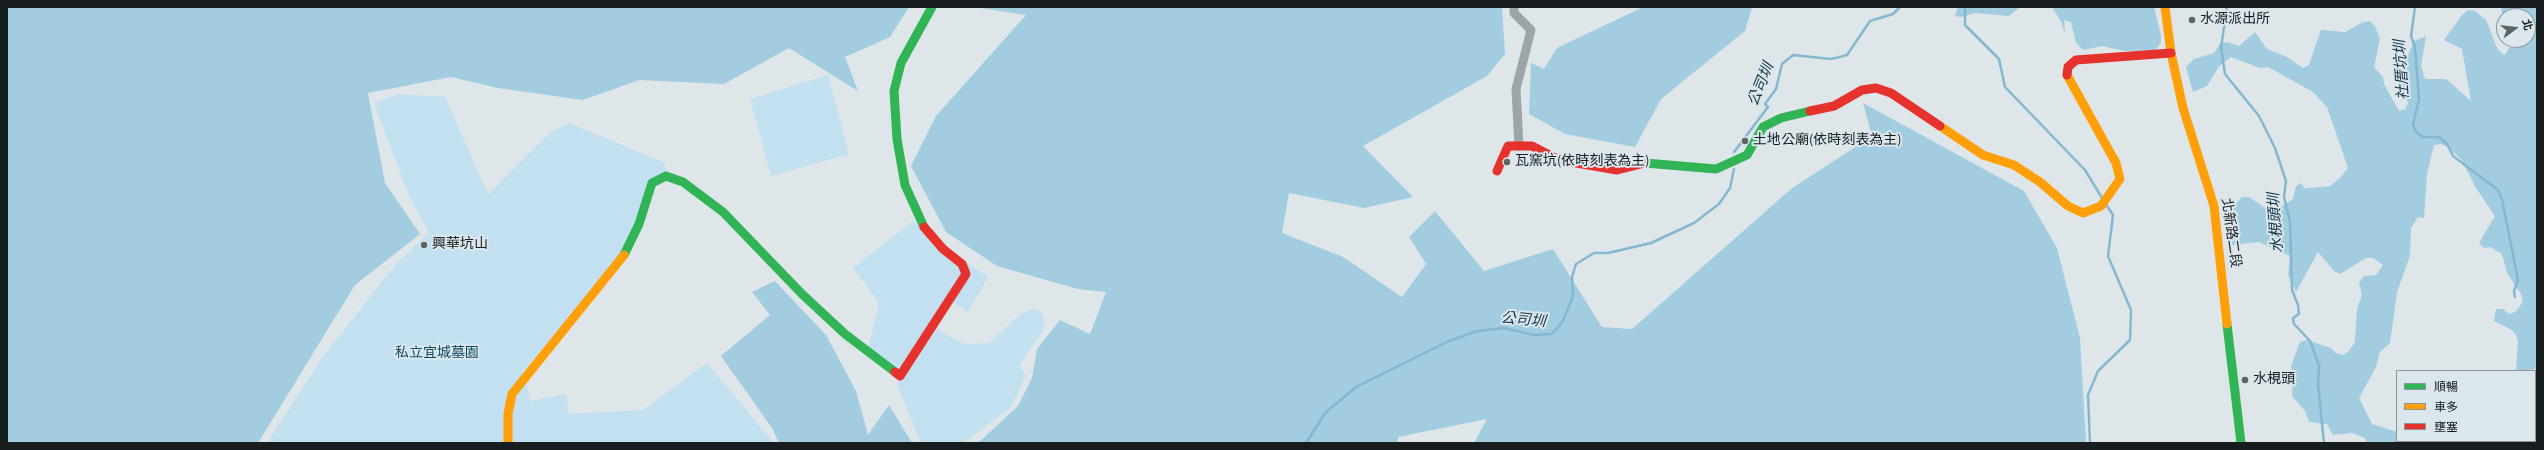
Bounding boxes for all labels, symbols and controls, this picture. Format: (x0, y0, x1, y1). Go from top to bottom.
north arrow (2496, 8, 2536, 48)
place label: 水源派出所 (2200, 12, 2270, 28)
marker: 水源派出所 (2187, 15, 2197, 25)
text: 北 (2518, 18, 2536, 32)
water label: 社厝坑圳 (2392, 39, 2414, 101)
water label: 公司圳 (1745, 61, 1779, 109)
place label: 土地公廟(依時刻表為主) (1753, 133, 1901, 149)
marker: 土地公廟(依時刻表為主) (1740, 136, 1750, 146)
place label: 瓦窯坑(依時刻表為主) (1515, 154, 1649, 170)
marker: 瓦窯坑(依時刻表為主) (1502, 157, 1512, 167)
water label: 水梘頭圳 (2266, 192, 2288, 254)
street label: 北新路二段 (2217, 197, 2243, 269)
place label: 興華坑山 (432, 237, 488, 253)
marker: 興華坑山 (419, 240, 429, 250)
water label: 公司圳 (1500, 310, 1546, 332)
park label: 私立宜城墓園 (395, 346, 479, 362)
legend (2396, 370, 2536, 442)
place label: 水梘頭 (2253, 372, 2295, 388)
marker: 水梘頭 (2240, 375, 2250, 385)
text: 順暢 (2434, 379, 2458, 396)
text: 車多 (2434, 399, 2458, 416)
text: 壅塞 (2434, 419, 2458, 436)

